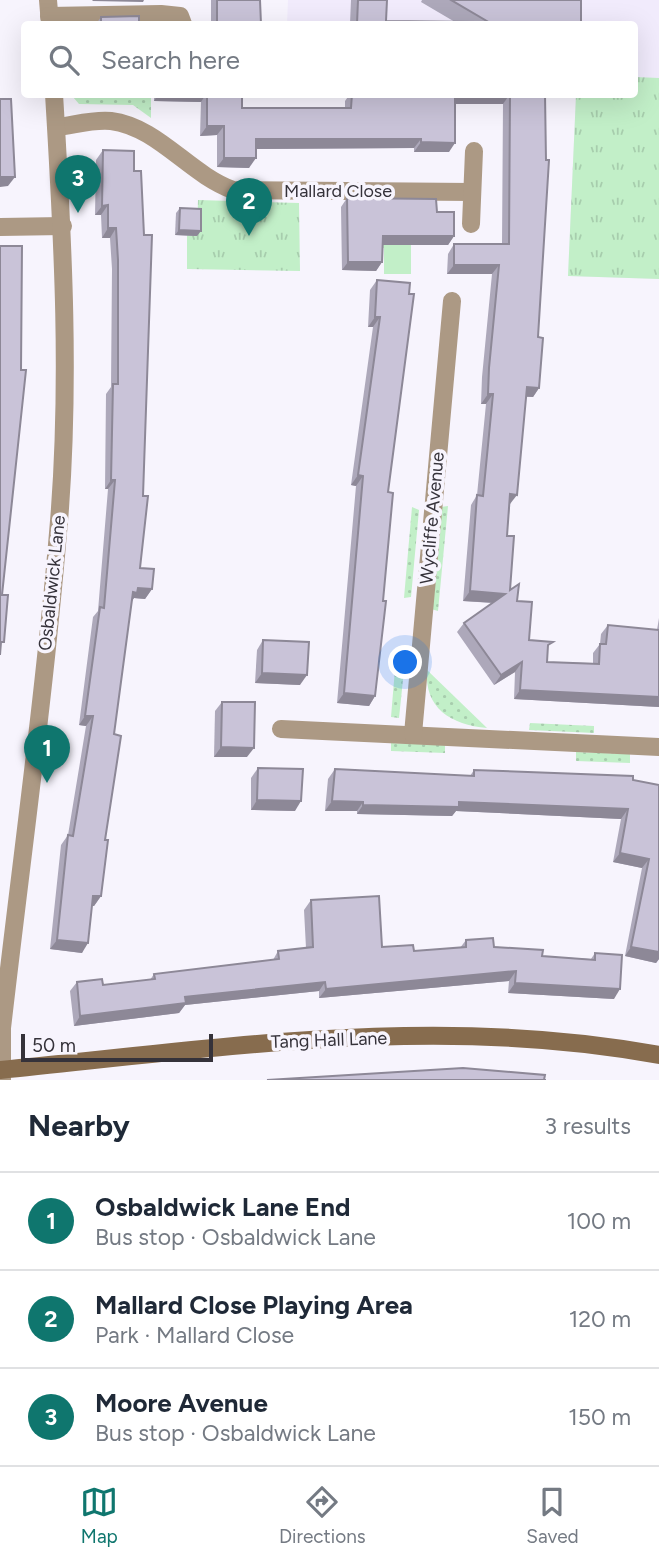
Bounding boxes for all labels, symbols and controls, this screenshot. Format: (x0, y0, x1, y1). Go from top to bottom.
search box (21, 21, 638, 98)
icon: search (45, 41, 83, 79)
text: Search here (101, 44, 240, 76)
pin: 3 (55, 155, 101, 213)
pin: 2 (226, 178, 272, 236)
street label: Mallard Close (284, 180, 392, 202)
street label: Wycliffe Avenue (415, 451, 449, 585)
street label: Osbaldwick Lane (34, 514, 70, 652)
your location (388, 645, 422, 679)
pin: 1 (24, 725, 70, 783)
street label: Tang Hall Lane (270, 1027, 388, 1053)
scale bar (21, 1031, 214, 1063)
text: 50 m (32, 1034, 76, 1057)
text: Nearby (28, 1107, 130, 1144)
text: 3 results (544, 1112, 631, 1140)
text: Osbaldwick Lane End (95, 1191, 350, 1223)
text: 1 (46, 1207, 56, 1235)
text: 100 m (567, 1207, 631, 1235)
text: Bus stop · Osbaldwick Lane (95, 1223, 376, 1251)
text: Mallard Close Playing Area (95, 1289, 413, 1321)
text: 2 (44, 1305, 58, 1333)
text: 120 m (569, 1305, 631, 1333)
text: Park · Mallard Close (95, 1321, 294, 1349)
text: Moore Avenue (95, 1387, 268, 1419)
text: 3 (45, 1403, 57, 1431)
text: 150 m (568, 1403, 631, 1431)
text: Bus stop · Osbaldwick Lane (95, 1419, 376, 1447)
tab: Map (80, 1483, 118, 1548)
tab: Directions (279, 1483, 366, 1548)
tab: Saved (526, 1483, 579, 1548)

